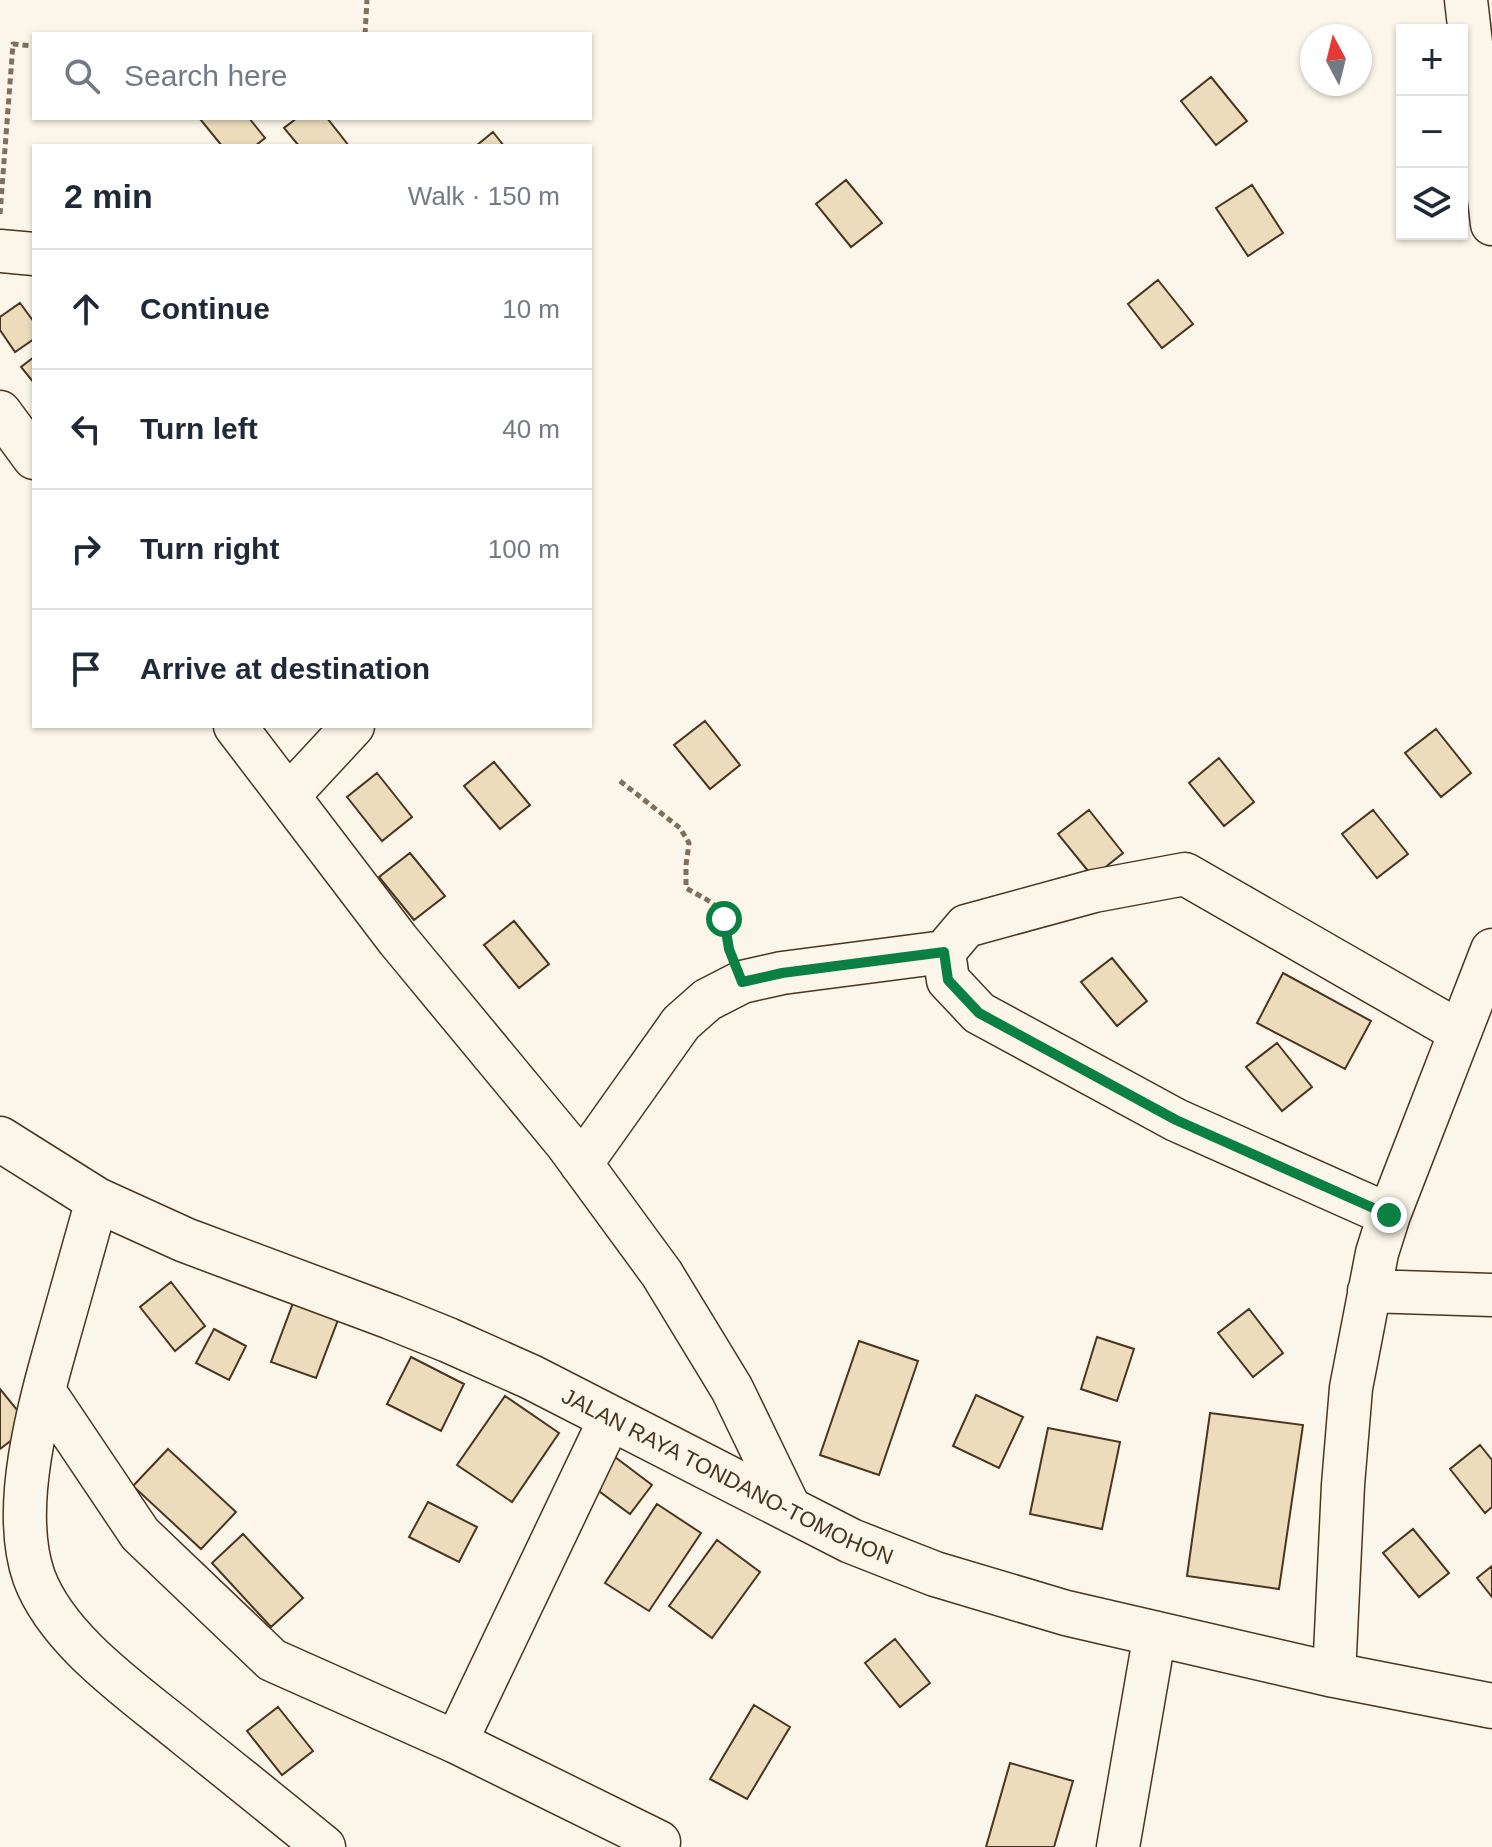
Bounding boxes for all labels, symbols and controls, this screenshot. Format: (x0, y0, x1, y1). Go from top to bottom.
north arrow (1300, 24, 1372, 96)
map controls (1396, 24, 1468, 240)
button: + (1396, 24, 1468, 96)
search box (32, 32, 592, 120)
icon: search (60, 54, 104, 98)
text: Search here (124, 59, 287, 92)
button: − (1396, 96, 1468, 168)
button: layers (1396, 168, 1468, 240)
text: 2 min (64, 177, 153, 215)
text: Walk · 150 m (408, 181, 560, 211)
icon: ahead (64, 287, 108, 331)
text: Continue (140, 292, 270, 325)
text: 10 m (502, 294, 560, 324)
icon: left (64, 407, 108, 451)
text: Turn left (140, 412, 258, 445)
text: 40 m (502, 414, 560, 444)
icon: right (64, 527, 108, 571)
text: Turn right (140, 532, 279, 565)
text: 100 m (488, 534, 560, 564)
icon: arrive (64, 647, 108, 691)
text: Arrive at destination (140, 652, 430, 685)
route start (706, 901, 742, 937)
route end (1371, 1197, 1407, 1233)
street label: JALAN RAYA TONDANO-TOMOHON (558, 1383, 897, 1569)

